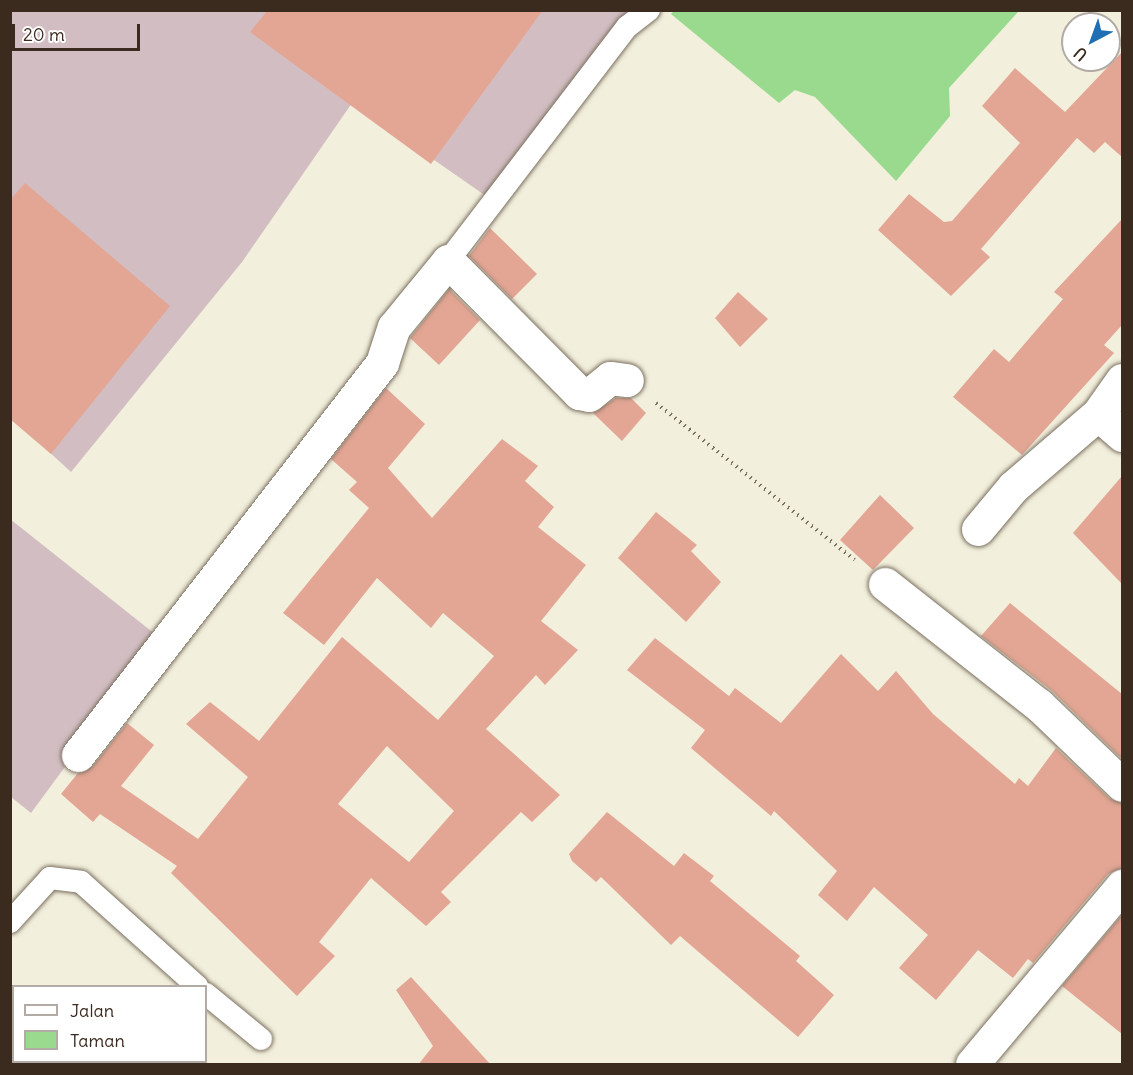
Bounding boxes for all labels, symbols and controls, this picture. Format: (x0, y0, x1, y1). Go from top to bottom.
scale bar (15, 12, 142, 50)
north arrow (1061, 12, 1121, 72)
text: 20 m (23, 23, 65, 46)
text: U (1070, 43, 1091, 65)
legend (12, 985, 207, 1063)
text: Jalan (70, 999, 114, 1022)
text: Taman (70, 1029, 125, 1052)

